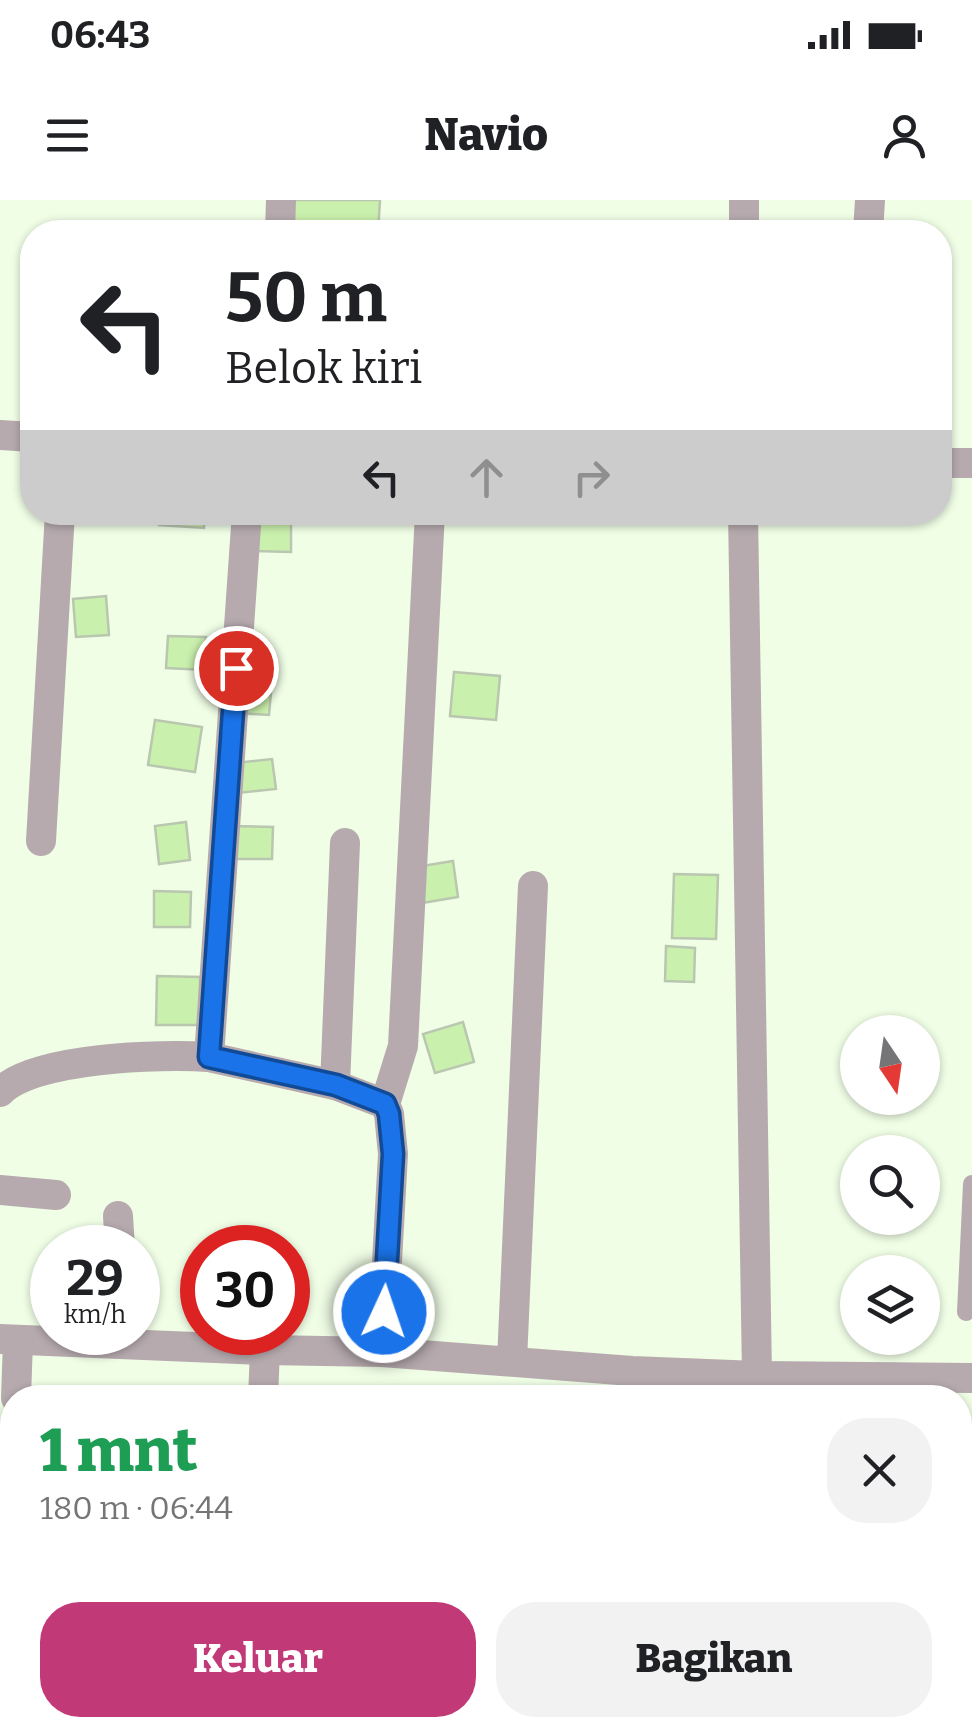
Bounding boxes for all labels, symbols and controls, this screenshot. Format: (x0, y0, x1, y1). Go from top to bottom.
text: 06:43 (50, 12, 150, 58)
icon: menu (40, 108, 95, 163)
text: Navio (424, 108, 548, 162)
icon: person (877, 108, 932, 163)
text: 50 m (225, 256, 387, 340)
icon: left (60, 260, 190, 390)
text: Belok kiri (225, 341, 422, 395)
icon: left (354, 450, 409, 505)
icon: ahead (459, 450, 514, 505)
icon: right (564, 450, 619, 505)
pin (194, 626, 279, 711)
icon: arrive (209, 641, 264, 696)
north arrow (840, 1015, 940, 1115)
map controls (840, 1015, 940, 1355)
button: search (840, 1135, 940, 1235)
speed limit sign: 30 (180, 1225, 310, 1355)
text: 29 (66, 1248, 124, 1308)
button: layers (840, 1255, 940, 1355)
position arrow (332, 1260, 436, 1364)
text: km/h (64, 1300, 126, 1330)
text: 1 mnt (40, 1415, 198, 1487)
button: close (827, 1418, 932, 1523)
text: 180 m · 06:44 (40, 1489, 233, 1527)
button: Keluar (40, 1602, 476, 1717)
button: Bagikan (496, 1602, 932, 1717)

